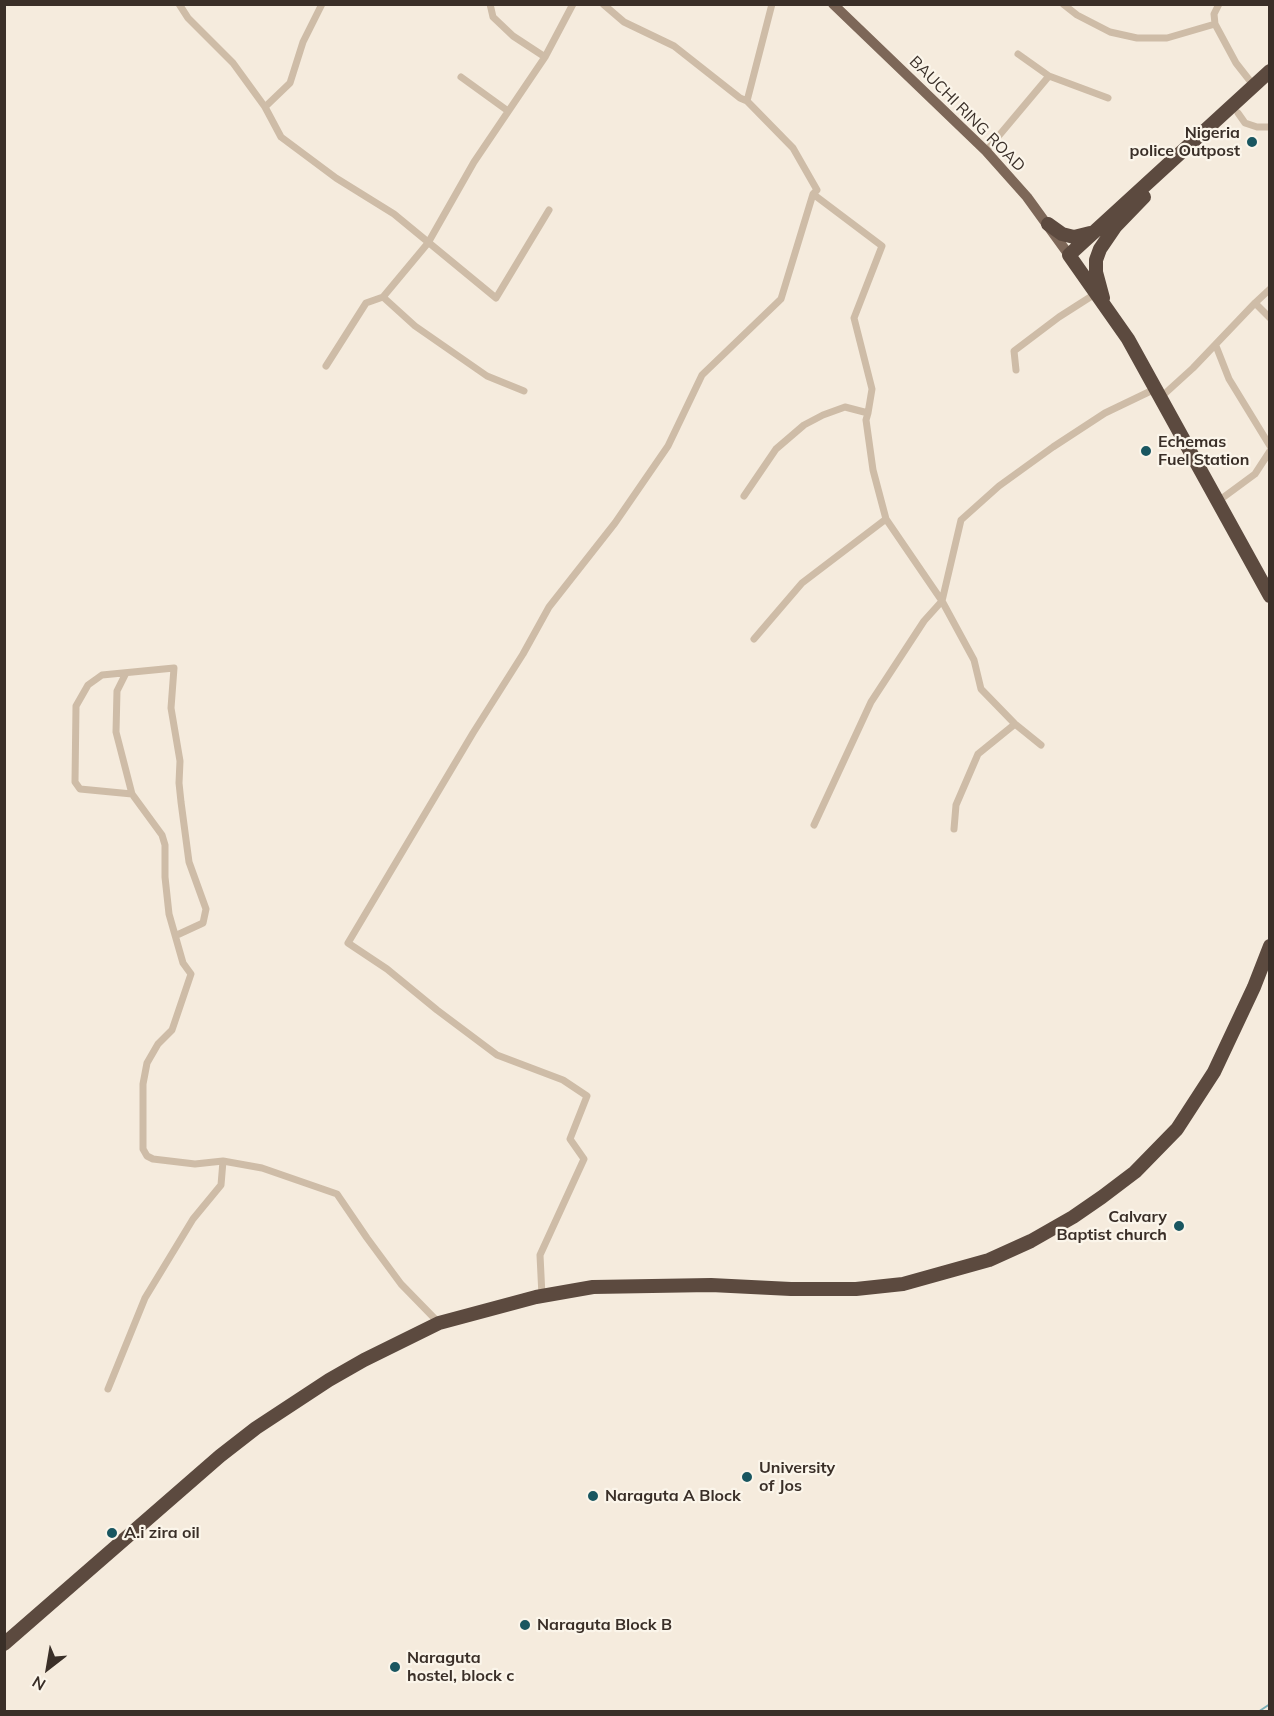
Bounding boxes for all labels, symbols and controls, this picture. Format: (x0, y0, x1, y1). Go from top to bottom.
street label: BAUCHI RING ROAD (905, 52, 1029, 176)
place label: Nigeria police Outpost (1130, 123, 1240, 161)
marker: Nigeria police Outpost (1245, 135, 1259, 149)
place label: Echemas Fuel Station (1158, 432, 1249, 470)
marker: Echemas Fuel Station (1139, 444, 1153, 458)
place label: Calvary Baptist church (1056, 1207, 1167, 1245)
marker: Calvary Baptist church (1172, 1219, 1186, 1233)
place label: University of Jos (759, 1458, 835, 1496)
marker: University of Jos (740, 1470, 754, 1484)
place label: Naraguta A Block (605, 1486, 741, 1506)
marker: Naraguta A Block (586, 1489, 600, 1503)
place label: A.i zira oil (124, 1523, 200, 1543)
marker: A.i zira oil (105, 1526, 119, 1540)
place label: Naraguta Block B (537, 1615, 672, 1635)
marker: Naraguta Block B (518, 1618, 532, 1632)
north arrow (18, 1638, 78, 1698)
place label: Naraguta hostel, block c (407, 1648, 514, 1686)
marker: Naraguta hostel, block c (388, 1660, 402, 1674)
text: N (28, 1672, 49, 1695)

